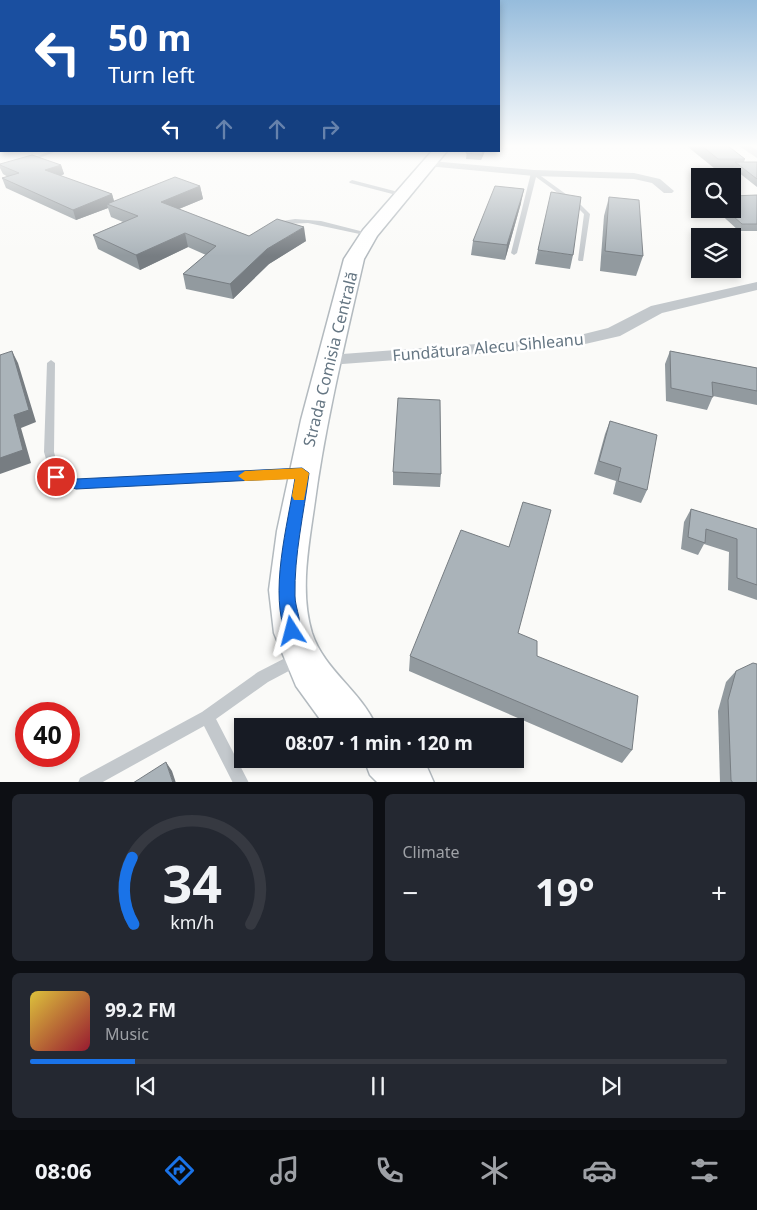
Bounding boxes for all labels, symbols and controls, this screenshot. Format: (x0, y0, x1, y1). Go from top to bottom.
text: 50 m (108, 14, 191, 61)
icon: left (25, 20, 90, 85)
text: Turn left (108, 59, 195, 89)
icon: left (157, 115, 185, 143)
icon: ahead (210, 115, 238, 143)
icon: ahead (263, 115, 291, 143)
icon: right (316, 115, 344, 143)
map controls (691, 168, 741, 278)
button: search (691, 168, 741, 218)
button: layers (691, 228, 741, 278)
street label: Strada Comisia Centrală (298, 269, 362, 449)
street label: Fundătura Alecu Sihleanu (392, 328, 584, 366)
pin (35, 456, 77, 498)
icon: arrive (42, 463, 70, 491)
position arrow (265, 604, 317, 656)
speed limit sign: 40 (15, 702, 80, 767)
text: 08:07 · 1 min · 120 m (285, 730, 473, 756)
text: Climate (403, 841, 460, 863)
text: 34 (163, 847, 222, 918)
text: 19° (535, 865, 595, 917)
text: − (403, 873, 419, 911)
text: + (711, 873, 727, 911)
text: km/h (170, 910, 214, 934)
text: 99.2 FM (105, 997, 176, 1023)
text: Music (105, 1023, 149, 1045)
icon: previous (132, 1072, 160, 1100)
icon: pause (364, 1072, 392, 1100)
icon: next (597, 1072, 625, 1100)
icon: directions (162, 1153, 197, 1188)
icon: music (267, 1153, 302, 1188)
icon: phone (372, 1153, 407, 1188)
icon: climate (477, 1153, 512, 1188)
icon: car (582, 1153, 617, 1188)
icon: filters (687, 1153, 722, 1188)
text: 08:06 (35, 1155, 92, 1185)

